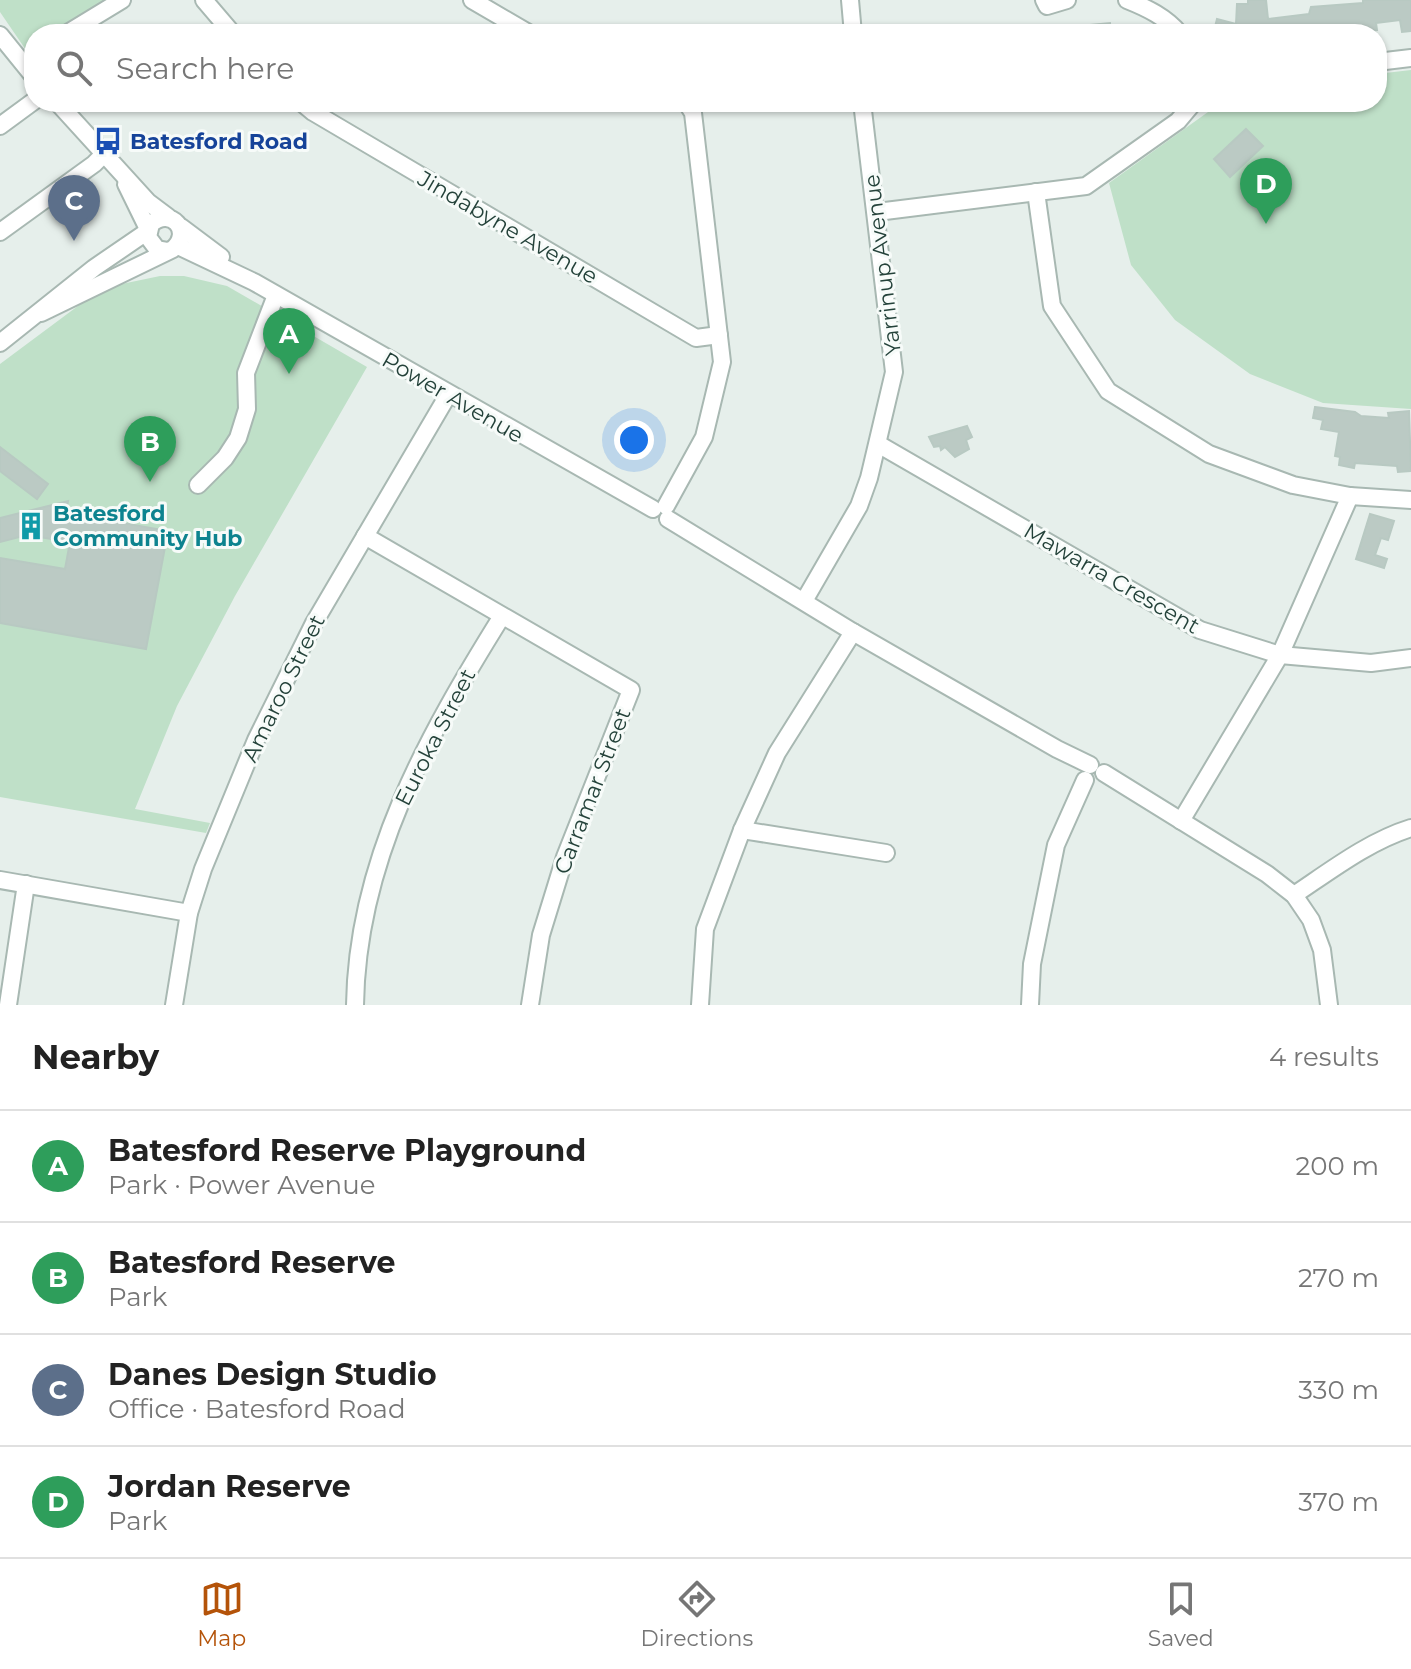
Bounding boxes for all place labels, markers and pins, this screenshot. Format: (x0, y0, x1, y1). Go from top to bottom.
bus stop icon: Batesford Road (93, 126, 123, 156)
place label: Batesford Road (130, 128, 308, 155)
pin: D (1240, 158, 1292, 224)
pin: C (48, 175, 100, 241)
pin: A (263, 308, 315, 374)
pin: B (124, 416, 176, 482)
place label: Batesford Community Hub (53, 500, 243, 552)
building icon: Batesford Community Hub (16, 511, 46, 541)

